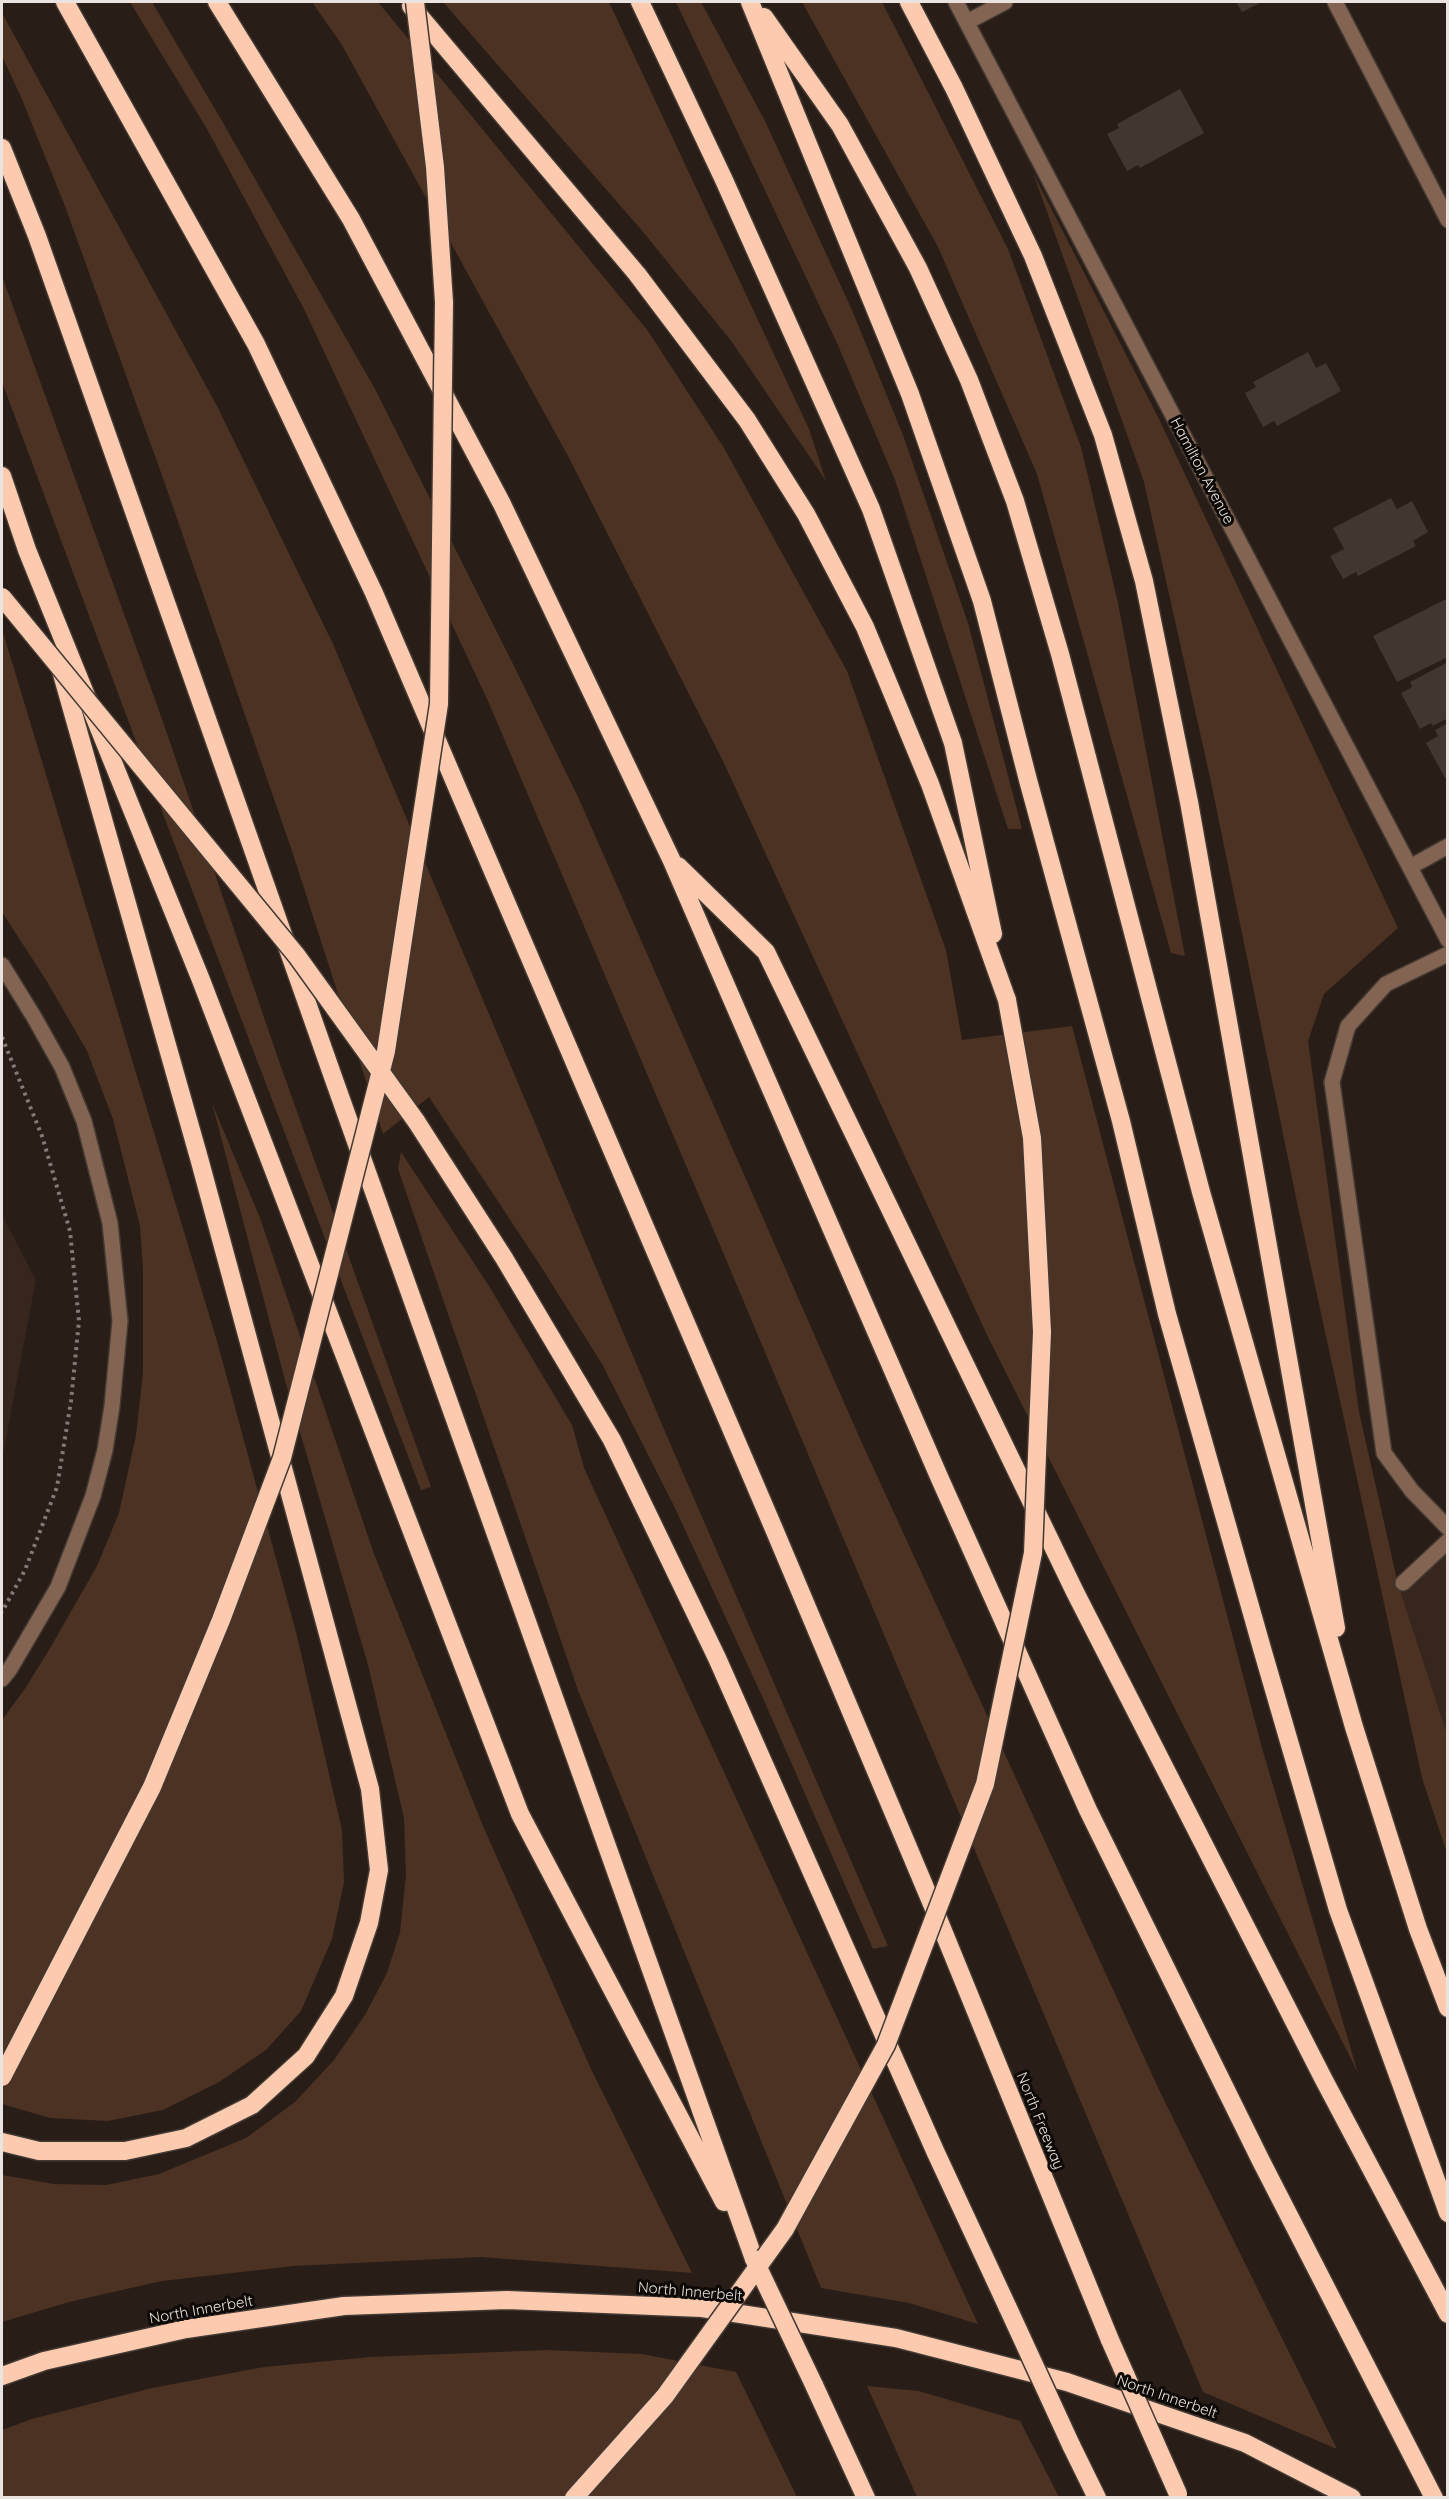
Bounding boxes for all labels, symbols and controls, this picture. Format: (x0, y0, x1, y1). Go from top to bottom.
street label: Hamilton Avenue (1166, 415, 1238, 527)
street label: North Freeway (1012, 2070, 1068, 2172)
street label: North Innerbelt (637, 2278, 743, 2306)
street label: North Innerbelt (148, 2292, 254, 2328)
street label: North Innerbelt (1115, 2371, 1219, 2423)

